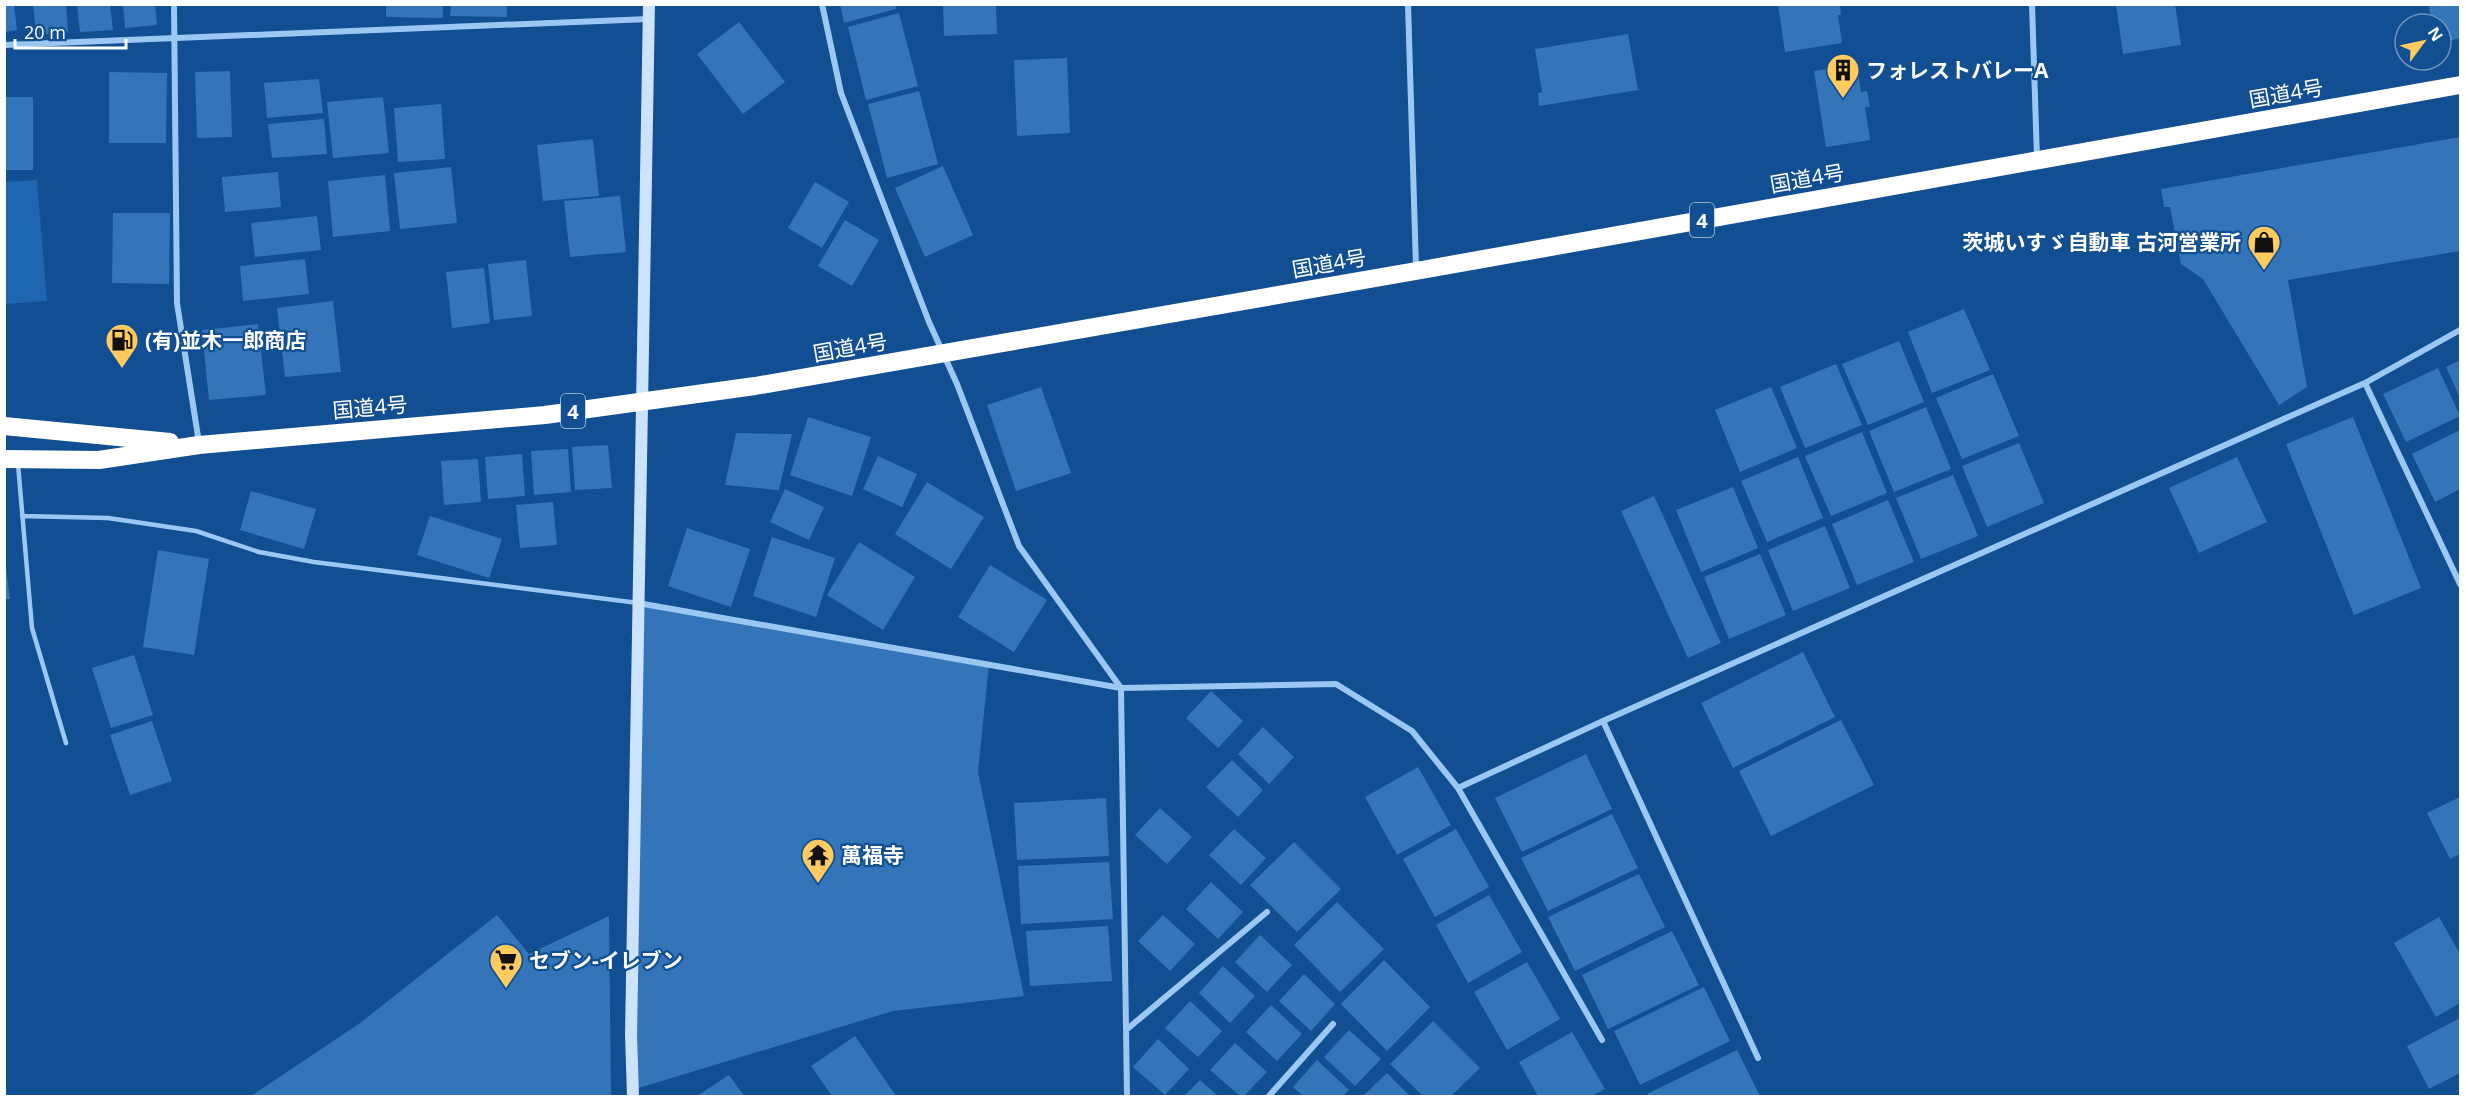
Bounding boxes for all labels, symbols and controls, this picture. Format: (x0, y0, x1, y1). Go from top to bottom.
scale bar (15, 12, 126, 50)
north arrow (2393, 12, 2453, 72)
text: 20 m (24, 20, 66, 44)
text: N (2423, 22, 2448, 45)
building icon: フォレストバレーA (1825, 52, 1861, 99)
place label: フォレストバレーA (1866, 56, 2049, 84)
street label: 国道4号 (2247, 73, 2325, 113)
street label: 国道4号 (1768, 158, 1846, 198)
road number: 4 (1690, 203, 1714, 237)
shop icon: 茨城いすゞ自動車 古河営業所 (2246, 224, 2282, 271)
place label: 茨城いすゞ自動車 古河営業所 (1963, 228, 2241, 256)
street label: 国道4号 (1290, 243, 1368, 283)
fuel station icon: (有)並木一郎商店 (104, 322, 140, 369)
place label: (有)並木一郎商店 (145, 326, 306, 354)
street label: 国道4号 (811, 327, 889, 367)
street label: 国道4号 (331, 390, 409, 424)
road number: 4 (561, 394, 585, 428)
temple icon: 萬福寺 (800, 837, 836, 884)
place label: 萬福寺 (841, 841, 904, 869)
supermarket icon: セブン-イレブン (488, 942, 524, 989)
place label: セブン-イレブン (529, 946, 683, 974)

